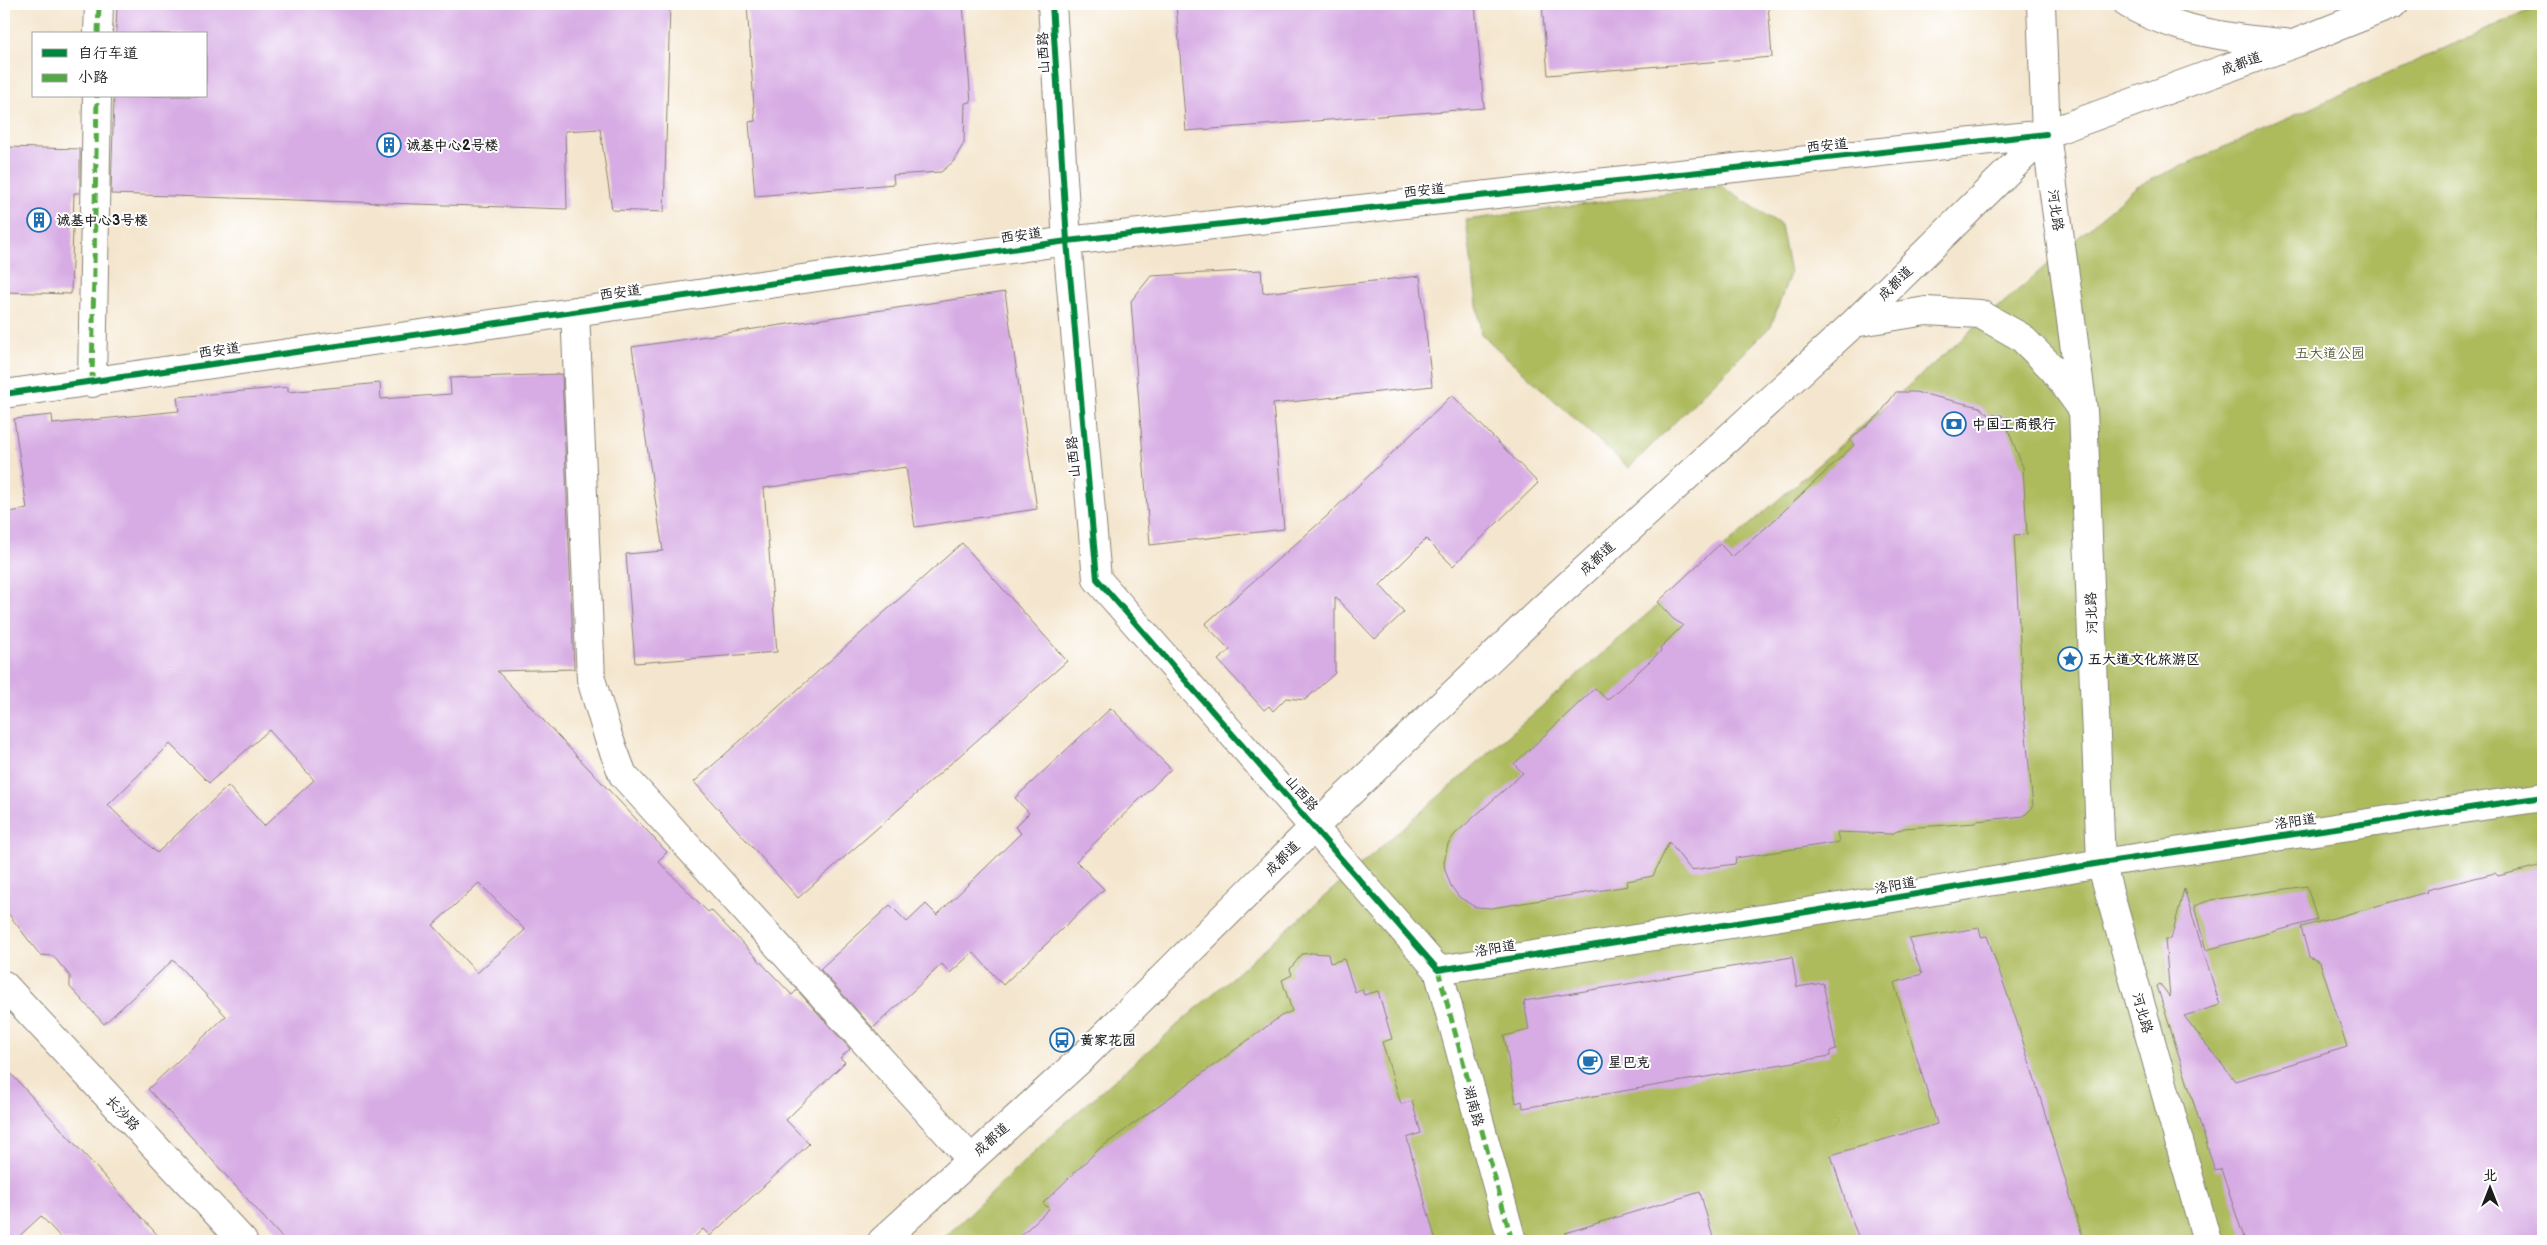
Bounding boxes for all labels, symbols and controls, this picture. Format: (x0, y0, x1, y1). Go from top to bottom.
legend (32, 32, 208, 98)
street label: 山西路 (1034, 32, 1053, 74)
text: 自行车道 (78, 44, 138, 63)
street label: 成都道 (2219, 48, 2264, 79)
text: 小路 (78, 68, 108, 87)
building icon: 诚基中心2号楼 (376, 132, 402, 158)
street label: 西安道 (1805, 135, 1849, 156)
place label: 诚基中心2号楼 (406, 137, 498, 154)
street label: 西安道 (1402, 180, 1446, 201)
street label: 河北路 (2044, 188, 2067, 232)
building icon: 诚基中心3号楼 (26, 207, 52, 233)
place label: 诚基中心3号楼 (56, 212, 148, 229)
street label: 西安道 (999, 224, 1043, 247)
street label: 成都道 (1874, 262, 1916, 304)
street label: 西安道 (598, 281, 642, 304)
street label: 西安道 (197, 339, 241, 362)
park label: 五大道公园 (2295, 345, 2365, 362)
bank icon: 中国工商银行 (1941, 411, 1967, 437)
place label: 中国工商银行 (1972, 416, 2056, 433)
street label: 山西路 (1063, 435, 1084, 479)
street label: 成都道 (1576, 538, 1618, 579)
street label: 河北路 (2082, 592, 2101, 634)
place icon: 五大道文化旅游区 (2057, 646, 2083, 672)
place label: 五大道文化旅游区 (2088, 651, 2200, 668)
street label: 山西路 (1281, 772, 1322, 815)
street label: 洛阳道 (2273, 810, 2317, 833)
street label: 成都道 (1261, 837, 1303, 879)
street label: 洛阳道 (1873, 873, 1917, 898)
street label: 洛阳道 (1473, 937, 1517, 960)
street label: 河北路 (2129, 991, 2156, 1036)
bus stop icon: 黄家花园 (1049, 1027, 1075, 1053)
place label: 黄家花园 (1080, 1032, 1136, 1049)
cafe icon: 星巴克 (1577, 1049, 1603, 1075)
place label: 星巴克 (1608, 1054, 1650, 1071)
street label: 湖南路 (1460, 1084, 1487, 1129)
street label: 长沙路 (102, 1092, 143, 1134)
street label: 成都道 (970, 1119, 1013, 1160)
north arrow (2464, 1162, 2514, 1212)
text: 北 (2483, 1167, 2497, 1184)

